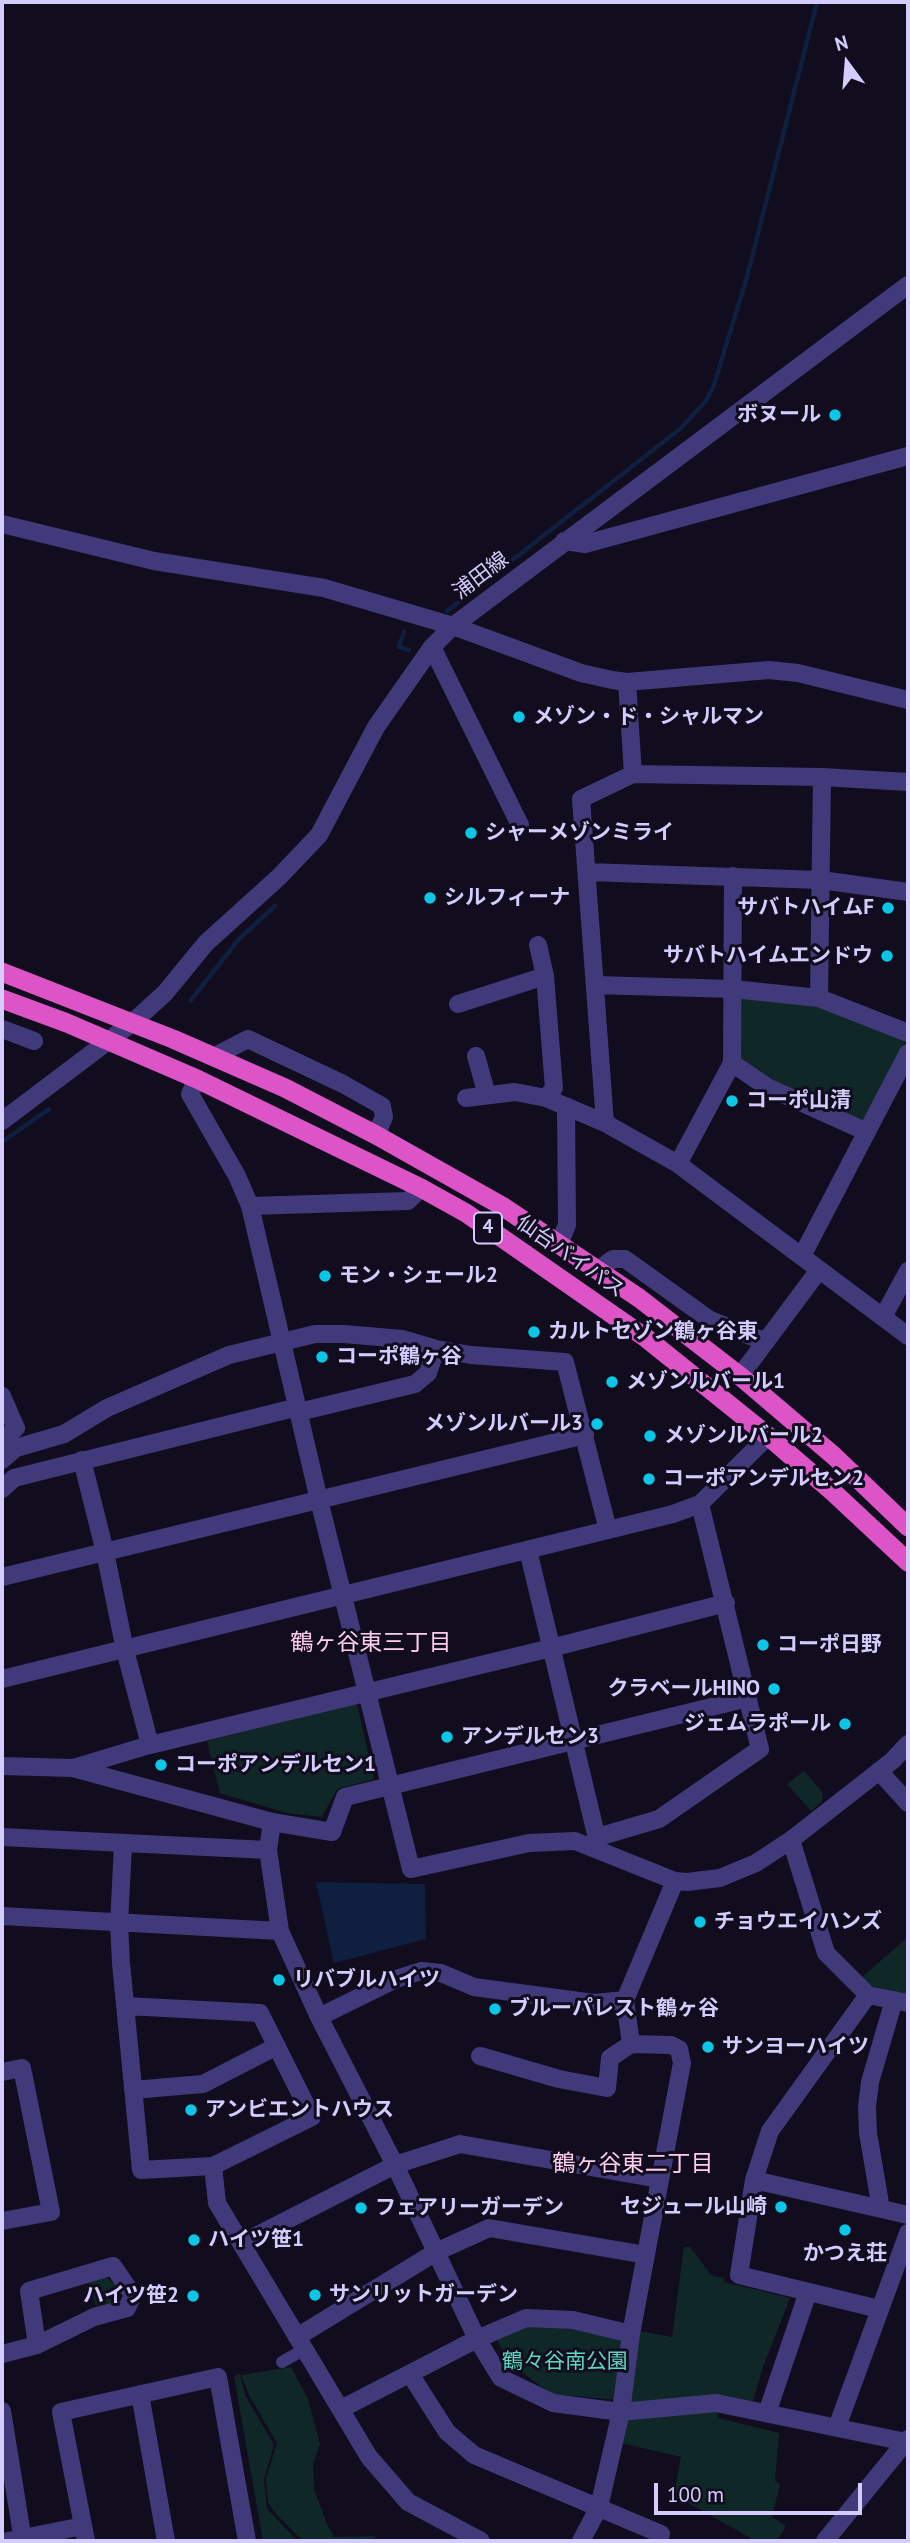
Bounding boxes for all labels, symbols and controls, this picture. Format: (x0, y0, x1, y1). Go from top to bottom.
north arrow (812, 28, 882, 98)
text: N (832, 30, 851, 56)
place label: ボヌール (737, 402, 821, 428)
marker: ボヌール (827, 407, 843, 423)
street label: 浦田線 (448, 547, 514, 605)
place label: メゾン・ド・シャルマン (533, 704, 764, 730)
marker: メゾン・ド・シャルマン (511, 709, 527, 725)
place label: シャーメゾンミライ (485, 820, 674, 846)
marker: シャーメゾンミライ (463, 825, 479, 841)
place label: シルフィーナ (444, 885, 570, 911)
marker: シルフィーナ (422, 890, 438, 906)
place label: サバトハイムF (737, 895, 874, 921)
marker: サバトハイムF (880, 900, 896, 916)
place label: サバトハイムエンドウ (663, 943, 873, 969)
marker: サバトハイムエンドウ (879, 948, 895, 964)
place label: コーポ山清 (746, 1088, 851, 1114)
marker: コーポ山清 (724, 1093, 740, 1109)
street label: 仙台バイパス (511, 1211, 629, 1303)
road number: 4 (474, 1212, 502, 1244)
place label: モン・シェール2 (339, 1263, 498, 1289)
marker: モン・シェール2 (317, 1268, 333, 1284)
place label: カルトセゾン鶴ヶ谷東 (548, 1319, 758, 1345)
marker: カルトセゾン鶴ヶ谷東 (526, 1324, 542, 1340)
place label: コーポ鶴ヶ谷 (336, 1344, 462, 1370)
marker: コーポ鶴ヶ谷 (314, 1349, 330, 1365)
place label: メゾンルバール1 (626, 1369, 785, 1395)
marker: メゾンルバール1 (604, 1374, 620, 1390)
place label: メゾンルバール3 (424, 1411, 583, 1437)
marker: メゾンルバール3 (589, 1416, 605, 1432)
place label: メゾンルバール2 (664, 1423, 823, 1449)
marker: メゾンルバール2 (642, 1428, 658, 1444)
place label: コーポアンデルセン2 (663, 1466, 864, 1492)
marker: コーポアンデルセン2 (641, 1471, 657, 1487)
district label: 鶴ヶ谷東三丁目 (291, 1629, 451, 1657)
place label: コーポ日野 (777, 1632, 882, 1658)
marker: コーポ日野 (755, 1637, 771, 1653)
place label: クラベールHINO (607, 1676, 760, 1702)
marker: クラベールHINO (766, 1681, 782, 1697)
place label: ジェムラポール (684, 1711, 831, 1737)
marker: ジェムラポール (837, 1716, 853, 1732)
place label: アンデルセン3 (461, 1724, 599, 1750)
marker: アンデルセン3 (439, 1729, 455, 1745)
place label: コーポアンデルセン1 (175, 1752, 376, 1778)
marker: コーポアンデルセン1 (153, 1757, 169, 1773)
place label: チョウエイハンズ (714, 1909, 882, 1935)
marker: チョウエイハンズ (692, 1914, 708, 1930)
place label: リバブルハイツ (293, 1967, 440, 1993)
marker: リバブルハイツ (271, 1972, 287, 1988)
place label: ブルーパレスト鶴ヶ谷 (509, 1996, 719, 2022)
marker: ブルーパレスト鶴ヶ谷 (487, 2001, 503, 2017)
place label: サンヨーハイツ (722, 2034, 869, 2060)
marker: サンヨーハイツ (700, 2039, 716, 2055)
place label: アンビエントハウス (205, 2097, 394, 2123)
marker: アンビエントハウス (183, 2102, 199, 2118)
district label: 鶴ヶ谷東二丁目 (553, 2150, 713, 2178)
place label: セジュール山崎 (620, 2194, 767, 2220)
place label: フェアリーガーデン (375, 2195, 564, 2221)
marker: セジュール山崎 (773, 2199, 789, 2215)
marker: フェアリーガーデン (353, 2200, 369, 2216)
marker: かつえ荘 (837, 2222, 853, 2238)
place label: ハイツ笹1 (208, 2227, 304, 2253)
marker: ハイツ笹1 (186, 2232, 202, 2248)
place label: かつえ荘 (803, 2241, 887, 2267)
place label: サンリットガーデン (329, 2282, 518, 2308)
place label: ハイツ笹2 (83, 2283, 179, 2309)
marker: サンリットガーデン (307, 2287, 323, 2303)
marker: ハイツ笹2 (185, 2288, 201, 2304)
park label: 鶴々谷南公園 (502, 2349, 628, 2375)
scale bar (658, 2470, 866, 2514)
text: 100 m (667, 2481, 724, 2508)

